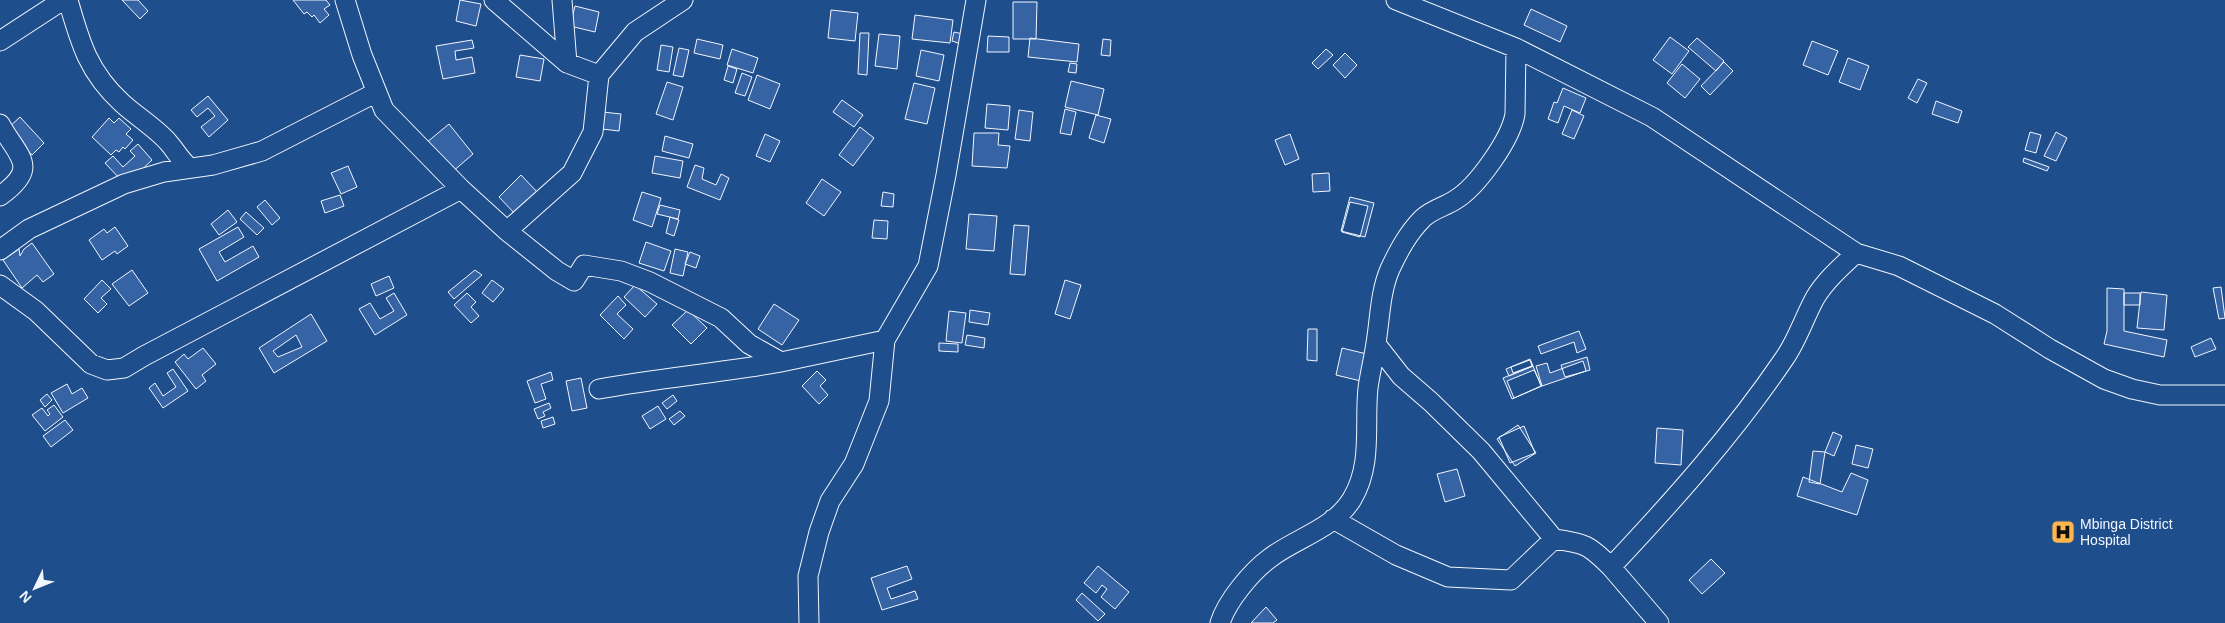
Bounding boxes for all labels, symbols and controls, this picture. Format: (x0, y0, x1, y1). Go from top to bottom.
place label: Mbinga District Hospital (2080, 516, 2173, 548)
hospital icon: Mbinga District Hospital (2050, 519, 2076, 545)
north arrow (10, 563, 60, 613)
text: N (16, 588, 35, 606)

